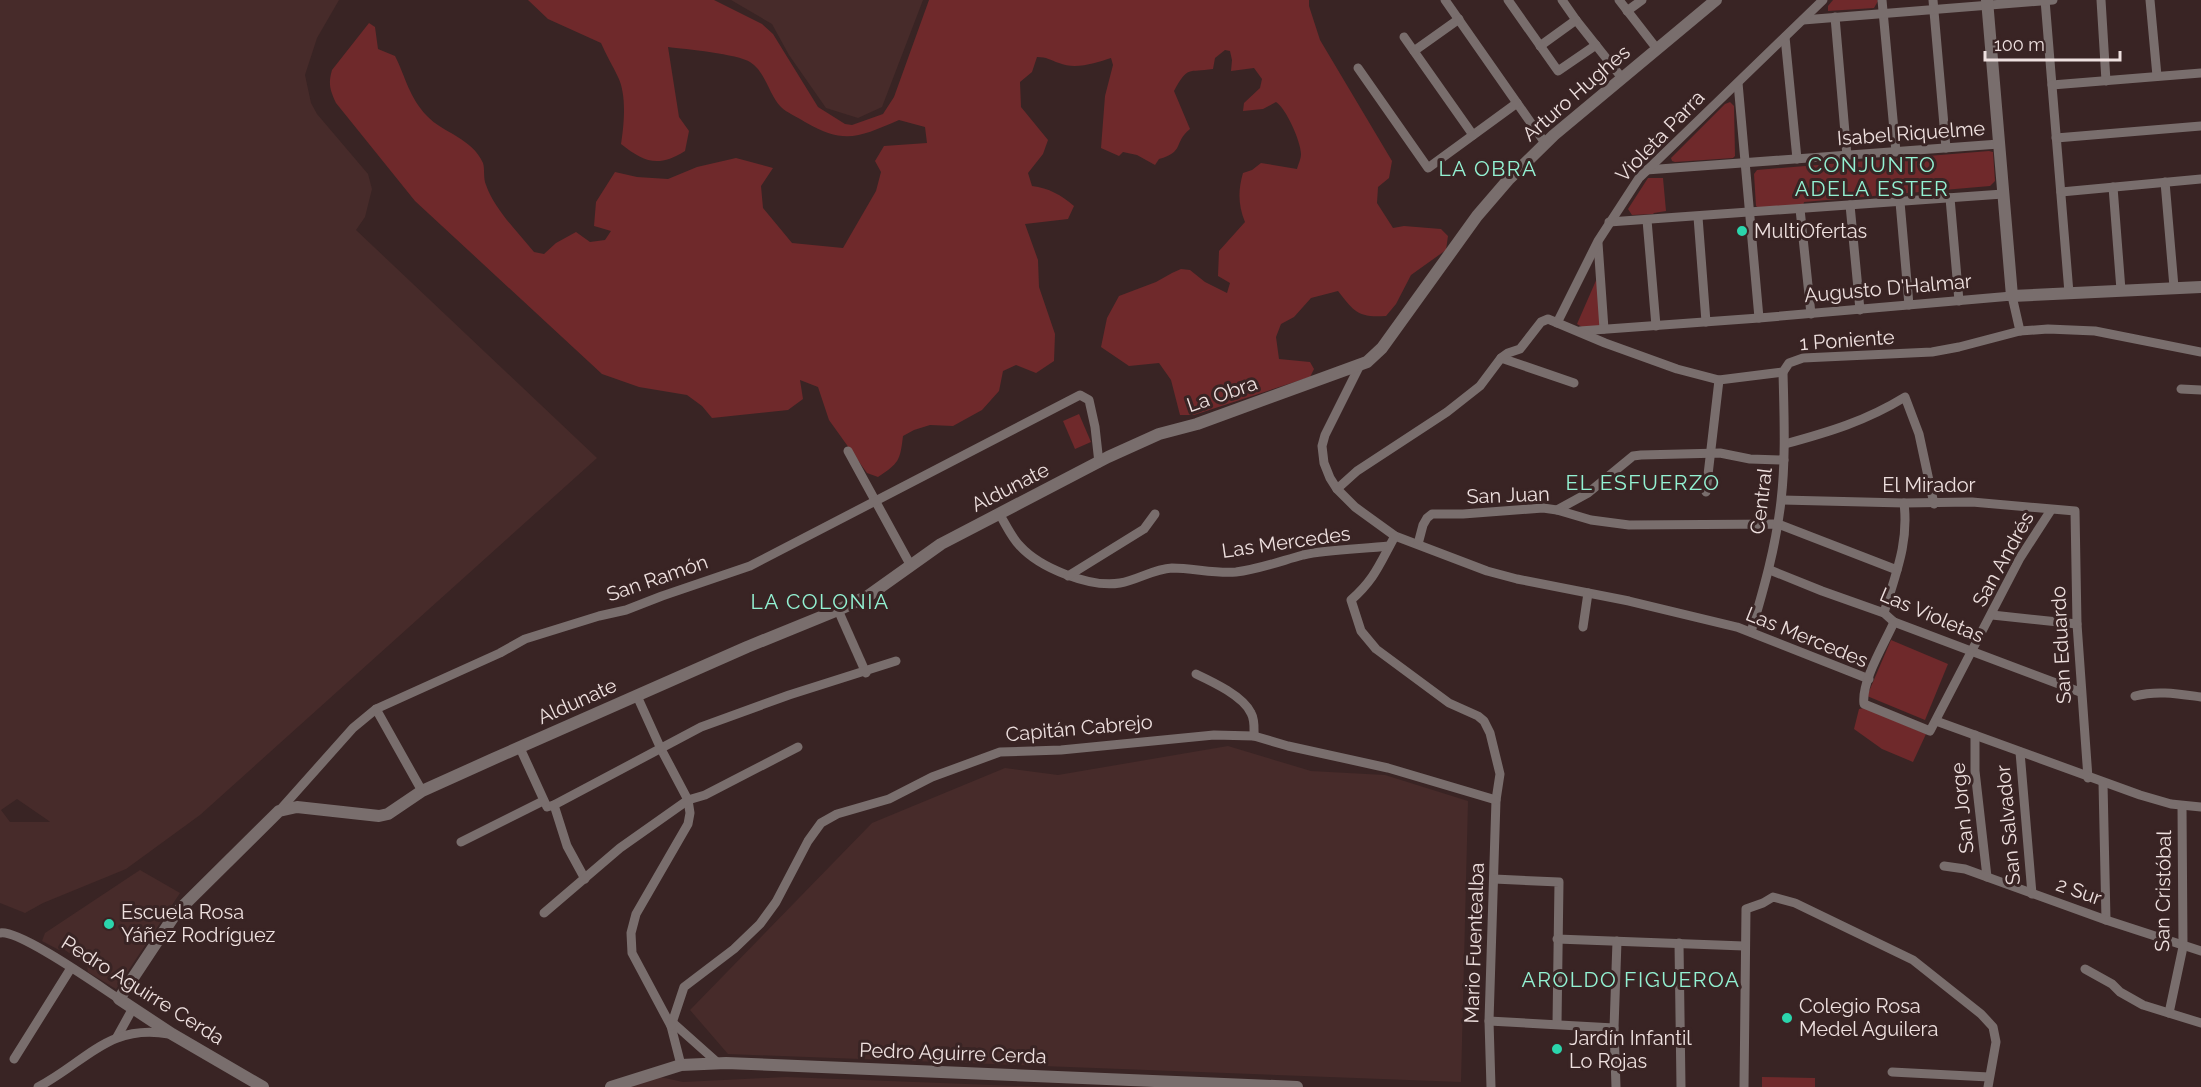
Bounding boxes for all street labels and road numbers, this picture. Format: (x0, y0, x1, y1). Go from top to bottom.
street label: Arturo Hughes (1517, 40, 1635, 146)
street label: Violeta Parra (1610, 85, 1710, 187)
street label: Isabel Riquelme (1836, 116, 1986, 150)
street label: Augusto D'Halmar (1803, 269, 1973, 307)
street label: 1 Poniente (1799, 325, 1896, 355)
street label: La Obra (1184, 371, 1260, 417)
street label: Aldunate (967, 457, 1053, 517)
street label: Central (1745, 466, 1777, 536)
street label: El Mirador (1882, 473, 1976, 497)
street label: San Juan (1466, 482, 1550, 508)
street label: San Andrés (1967, 507, 2039, 611)
street label: Las Mercedes (1220, 521, 1352, 563)
street label: San Ramón (603, 549, 711, 607)
street label: Las Violetas (1876, 582, 1988, 648)
street label: San Eduardo (2046, 585, 2076, 705)
street label: Las Mercedes (1742, 602, 1872, 672)
street label: Aldunate (534, 673, 620, 729)
street label: Capitán Cabrejo (1004, 710, 1154, 746)
street label: San Jorge (1945, 761, 1979, 855)
street label: San Salvador (1991, 764, 2025, 886)
street label: San Cristóbal (2150, 829, 2176, 952)
street label: Mario Fuentealba (1459, 862, 1489, 1024)
street label: 2 Sur (2053, 872, 2105, 910)
street label: Pedro Aguirre Cerda (57, 930, 229, 1050)
street label: Pedro Aguirre Cerda (859, 1038, 1047, 1068)

